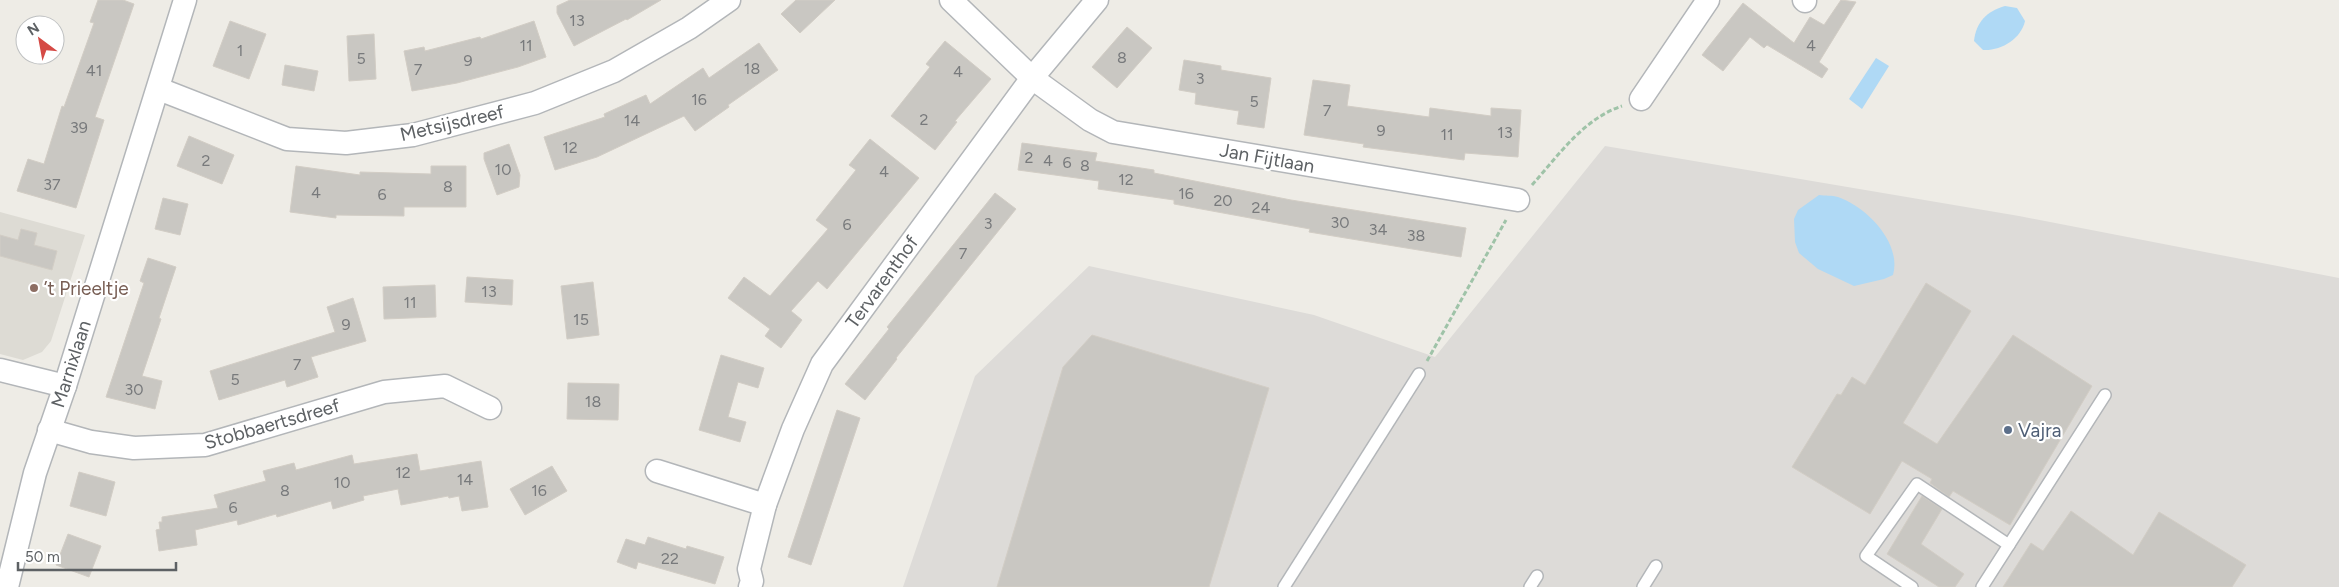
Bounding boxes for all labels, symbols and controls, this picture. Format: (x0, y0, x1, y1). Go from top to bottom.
house number: 13 (569, 11, 585, 30)
north arrow (15, 15, 65, 65)
text: N (24, 19, 42, 39)
house number: 11 (519, 36, 533, 55)
house number: 4 (1806, 36, 1816, 55)
house number: 1 (237, 41, 243, 60)
house number: 8 (1117, 48, 1127, 67)
house number: 5 (356, 49, 366, 68)
house number: 9 (463, 51, 473, 70)
house number: 18 (744, 59, 760, 78)
house number: 7 (414, 60, 423, 79)
house number: 41 (86, 61, 102, 80)
house number: 4 (953, 62, 963, 81)
house number: 3 (1196, 69, 1204, 88)
house number: 16 (691, 90, 707, 109)
house number: 5 (1249, 92, 1259, 111)
street label: Metsijsdreef (398, 100, 506, 146)
house number: 7 (1323, 101, 1332, 120)
house number: 2 (920, 110, 928, 129)
house number: 14 (624, 111, 640, 130)
house number: 39 (70, 118, 88, 137)
house number: 9 (1376, 121, 1386, 140)
house number: 13 (1497, 123, 1513, 142)
house number: 11 (1440, 125, 1454, 144)
house number: 12 (562, 138, 578, 157)
street label: Jan Fijtlaan (1218, 138, 1316, 178)
house number: 2 (1025, 148, 1033, 167)
house number: 2 (202, 151, 210, 170)
house number: 4 (1043, 151, 1053, 170)
house number: 6 (1062, 153, 1072, 172)
house number: 8 (1080, 156, 1090, 175)
house number: 10 (495, 160, 511, 179)
house number: 4 (879, 162, 889, 181)
house number: 12 (1118, 170, 1134, 189)
house number: 37 (43, 175, 61, 194)
house number: 8 (443, 177, 453, 196)
house number: 4 (311, 183, 321, 202)
house number: 16 (1178, 184, 1194, 203)
house number: 6 (377, 185, 387, 204)
house number: 20 (1213, 191, 1233, 210)
house number: 24 (1252, 198, 1270, 217)
house number: 30 (1331, 213, 1349, 232)
house number: 3 (984, 214, 992, 233)
house number: 6 (842, 215, 852, 234)
house number: 34 (1369, 220, 1387, 239)
house number: 38 (1407, 226, 1425, 245)
street label: Tervarenthof (841, 231, 923, 333)
house number: 7 (959, 244, 968, 263)
place label: ’t Prieeltje (44, 277, 129, 300)
marker: ’t Prieeltje (28, 282, 40, 294)
house number: 13 (481, 282, 497, 301)
house number: 11 (403, 293, 417, 312)
house number: 15 (573, 310, 589, 329)
house number: 9 (341, 315, 351, 334)
street label: Marnixlaan (46, 317, 96, 411)
house number: 7 (293, 355, 302, 374)
house number: 5 (230, 370, 240, 389)
house number: 30 (125, 380, 143, 399)
house number: 18 (585, 392, 601, 411)
street label: Stobbaertsdreef (202, 394, 342, 454)
place label: Vajra (2018, 419, 2061, 442)
marker: Vajra (2002, 424, 2014, 436)
house number: 12 (395, 463, 411, 482)
house number: 14 (457, 470, 473, 489)
house number: 10 (334, 473, 350, 492)
house number: 8 (280, 481, 290, 500)
house number: 16 (531, 481, 547, 500)
house number: 6 (228, 498, 238, 517)
scale bar (18, 540, 175, 572)
text: 50 m (25, 548, 60, 566)
house number: 22 (661, 549, 679, 568)

